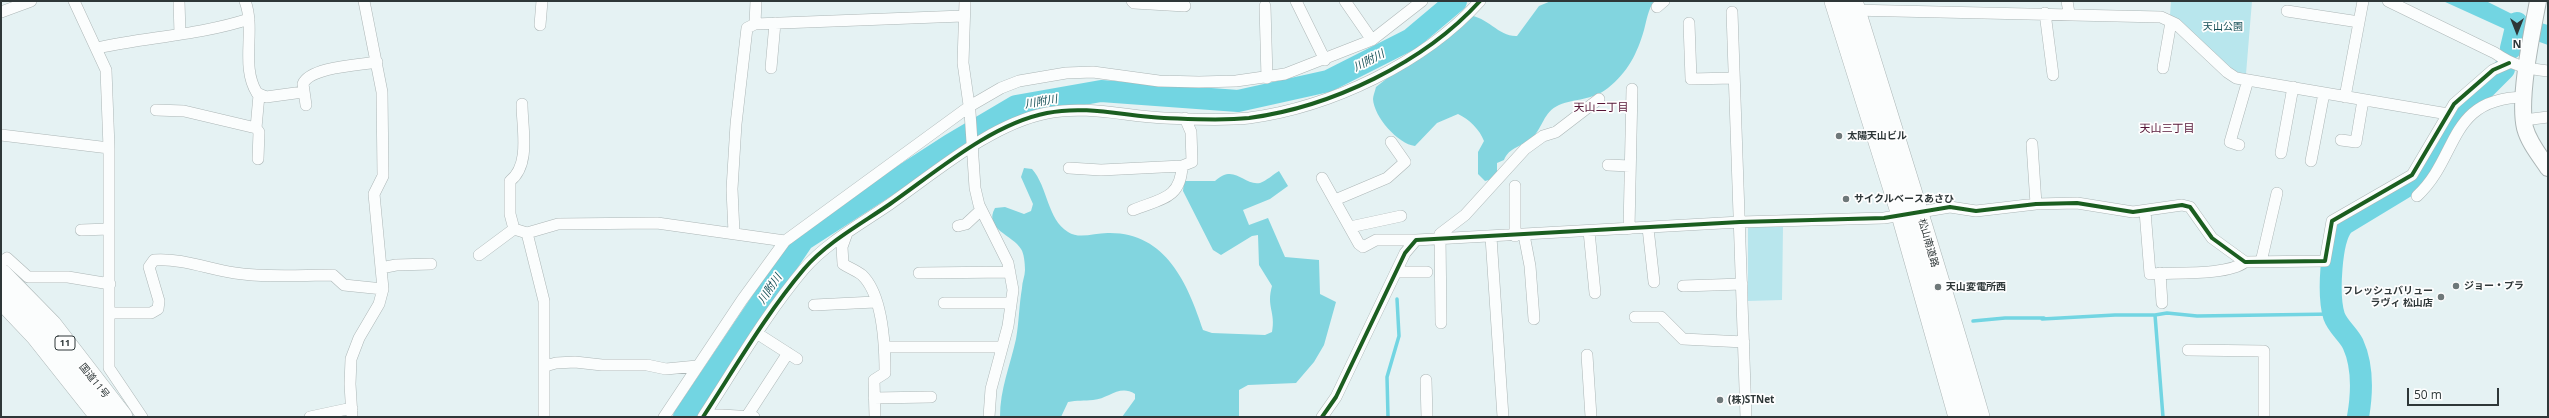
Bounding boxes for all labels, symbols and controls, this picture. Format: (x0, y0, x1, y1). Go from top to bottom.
north arrow (2497, 12, 2537, 52)
park label: 天山公園 (2203, 21, 2243, 33)
text: N (2513, 37, 2521, 52)
water label: 川附川 (1351, 48, 1387, 74)
water label: 川附川 (1024, 93, 1058, 111)
district label: 天山二丁目 (1574, 101, 1628, 115)
district label: 天山三丁目 (2140, 122, 2194, 136)
place label: 太陽天山ビル (1847, 130, 1907, 142)
marker: 太陽天山ビル (1834, 131, 1844, 141)
place label: サイクルベースあさひ (1854, 193, 1954, 205)
marker: サイクルベースあさひ (1841, 194, 1851, 204)
street label: 松山南道路 (1915, 217, 1941, 269)
water label: 川附川 (755, 272, 785, 306)
place label: ジョー・プラ (2464, 280, 2524, 292)
place label: 天山変電所西 (1946, 281, 2006, 293)
marker: ジョー・プラ (2451, 281, 2461, 291)
marker: 天山変電所西 (1933, 282, 1943, 292)
place label: フレッシュバリュー ラヴィ 松山店 (2343, 285, 2433, 308)
marker: フレッシュバリュー ラヴィ 松山店 (2436, 292, 2446, 302)
road number: 11 (55, 336, 75, 350)
street label: 国道11号 (76, 361, 112, 401)
scale bar (2409, 380, 2501, 406)
text: 50 m (2414, 386, 2442, 403)
place label: (株)STNet (1728, 394, 1774, 406)
marker: (株)STNet (1715, 395, 1725, 405)

